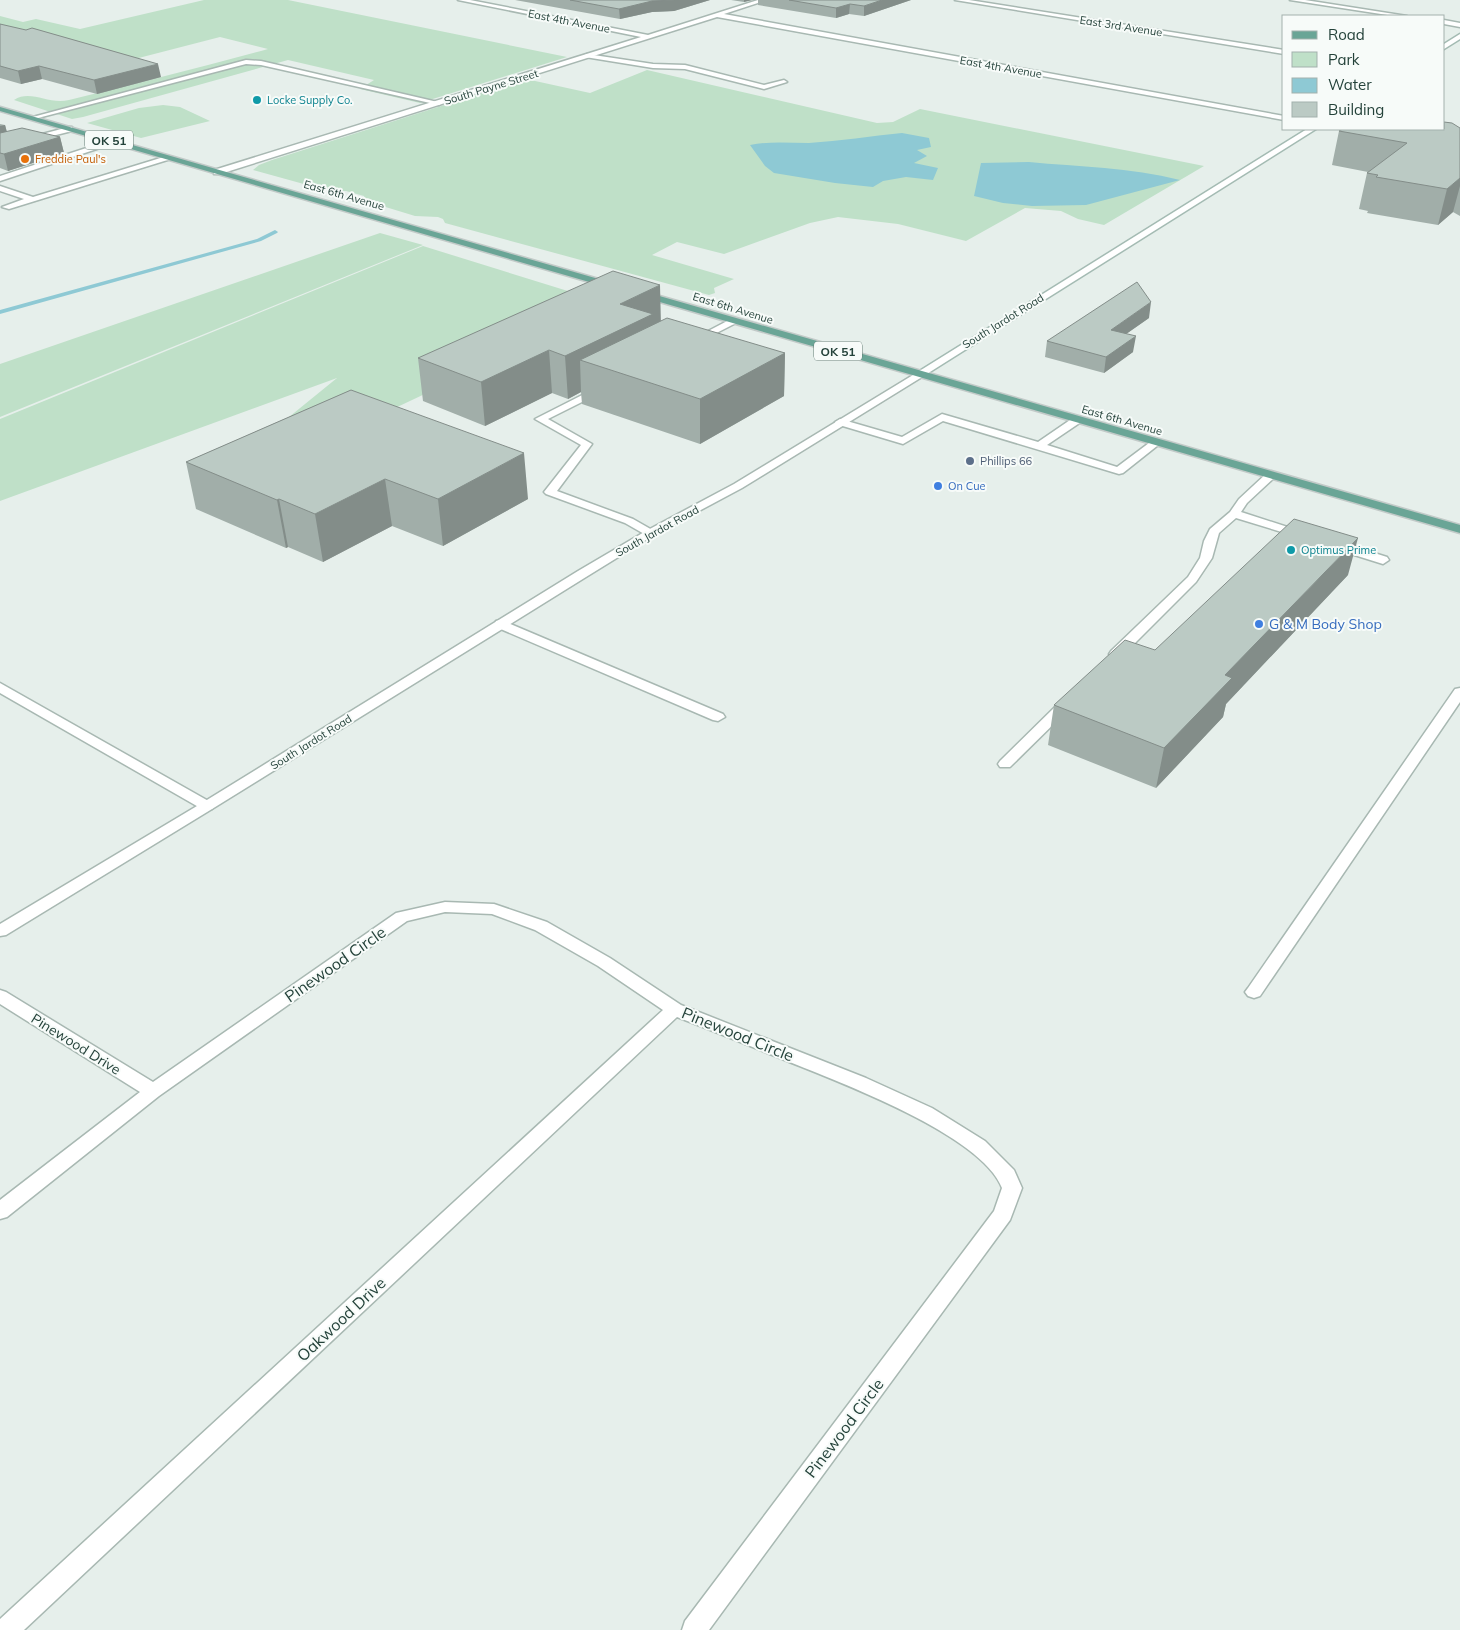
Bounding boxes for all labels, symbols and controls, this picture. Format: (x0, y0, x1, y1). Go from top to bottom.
street label: East 4th Avenue (527, 6, 611, 36)
street label: East 3rd Avenue (1079, 13, 1163, 39)
legend (1282, 15, 1445, 130)
text: Road (1328, 25, 1365, 44)
text: Park (1328, 50, 1360, 69)
street label: East 4th Avenue (959, 53, 1043, 81)
street label: South Payne Street (442, 66, 540, 108)
text: Water (1328, 75, 1372, 94)
place label: Locke Supply Co. (267, 93, 352, 107)
marker: Locke Supply Co. (251, 94, 263, 106)
text: Building (1328, 100, 1384, 119)
road number: OK 51 (85, 130, 133, 150)
place label: Freddie Paul's (35, 152, 106, 166)
marker: Freddie Paul's (19, 153, 31, 165)
street label: East 6th Avenue (302, 177, 386, 213)
street label: East 6th Avenue (691, 289, 775, 327)
street label: South Jardot Road (960, 290, 1046, 352)
road number: OK 51 (814, 342, 862, 361)
street label: East 6th Avenue (1080, 402, 1164, 438)
place label: Phillips 66 (980, 454, 1033, 468)
marker: Phillips 66 (964, 455, 976, 467)
place label: On Cue (948, 479, 986, 493)
marker: On Cue (932, 480, 944, 492)
street label: South Jardot Road (613, 502, 701, 560)
place label: Optimus Prime (1301, 543, 1376, 557)
marker: Optimus Prime (1285, 544, 1297, 556)
place label: G & M Body Shop (1269, 615, 1382, 633)
marker: G & M Body Shop (1253, 618, 1265, 630)
street label: South Jardot Road (268, 711, 354, 773)
street label: Pinewood Circle (281, 922, 389, 1006)
street label: Pinewood Circle (679, 1002, 797, 1066)
street label: Pinewood Drive (28, 1009, 124, 1079)
street label: Oakwood Drive (292, 1273, 390, 1365)
street label: Pinewood Circle (800, 1374, 888, 1482)

